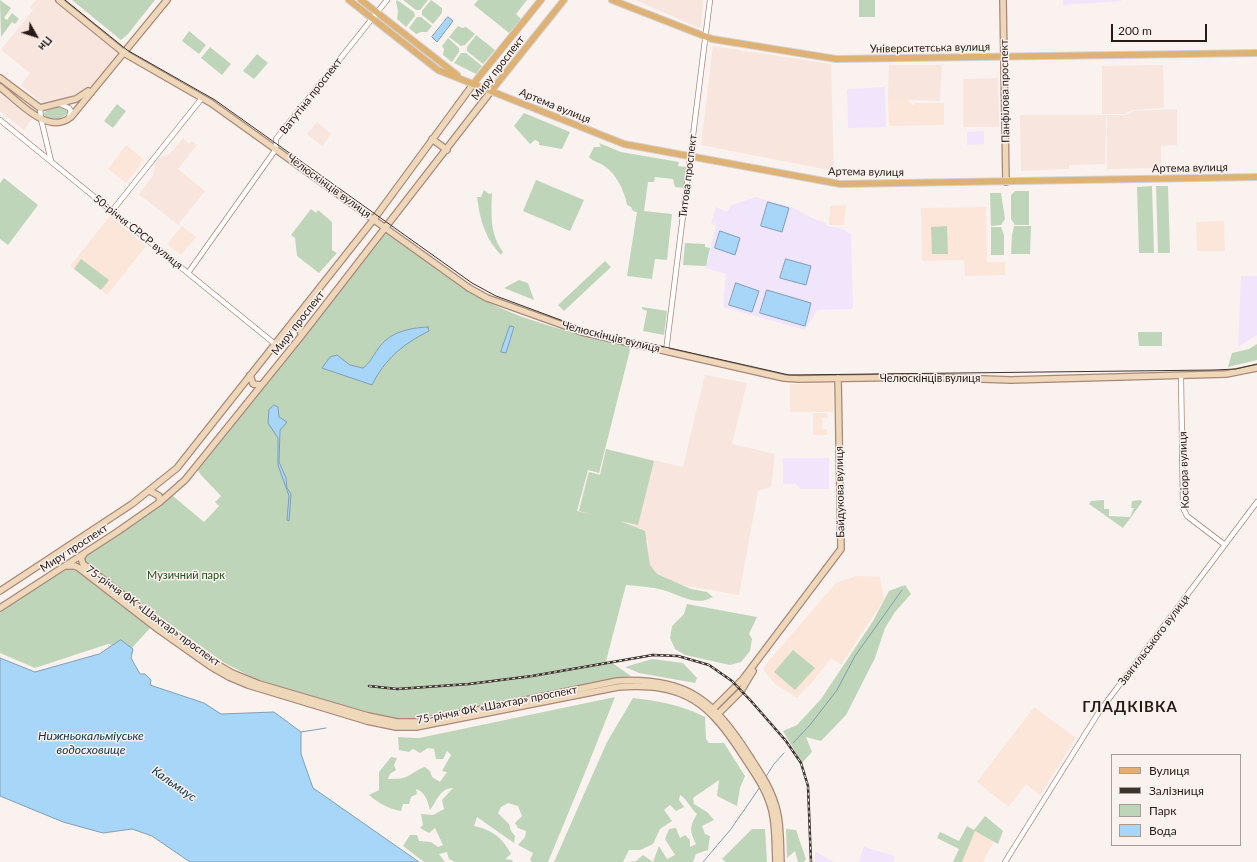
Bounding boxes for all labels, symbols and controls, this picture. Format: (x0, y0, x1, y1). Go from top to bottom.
north arrow (16, 16, 56, 56)
scale bar (1113, 16, 1209, 42)
text: 200 m (1118, 23, 1152, 38)
street label: Миру проспект (469, 33, 527, 103)
text: Пн (36, 34, 55, 54)
street label: Панфілова проспект (997, 39, 1013, 143)
street label: Університетська вулиця (870, 40, 990, 56)
street label: Ватутіна проспект (277, 55, 345, 137)
street label: Артема вулиця (517, 86, 593, 126)
street label: Титова проспект (676, 133, 700, 219)
street label: Челюскінців вулиця (284, 151, 374, 221)
street label: Артема вулиця (1152, 161, 1228, 175)
street label: Артема вулиця (828, 165, 904, 179)
street label: 50-річчя СРСР вулиця (91, 192, 185, 272)
street label: Миру проспект (269, 288, 327, 358)
street label: Челюскінців вулиця (561, 318, 661, 356)
street label: Челюскінців вулиця (880, 371, 980, 385)
street label: Косіора вулиця (1176, 431, 1192, 509)
street label: Байдукова вулиця (833, 446, 847, 538)
street label: Миру проспект (38, 521, 110, 575)
street label: 75-річчя ФК «Шахтар» проспект (83, 563, 223, 669)
park label: Музичний парк (147, 568, 225, 582)
street label: Звягильського вулиця (1115, 592, 1193, 688)
street label: 75-річчя ФК «Шахтар» проспект (416, 683, 578, 727)
district label: ГЛАДКІВКА (1082, 698, 1178, 716)
water label: Нижньокальміуське водосховище (38, 729, 144, 757)
legend (1111, 754, 1241, 846)
water label: Кальмиус (149, 763, 199, 805)
text: Вулиця (1149, 763, 1189, 778)
text: Залізниця (1149, 783, 1204, 798)
text: Парк (1149, 803, 1177, 818)
text: Вода (1149, 823, 1177, 838)

